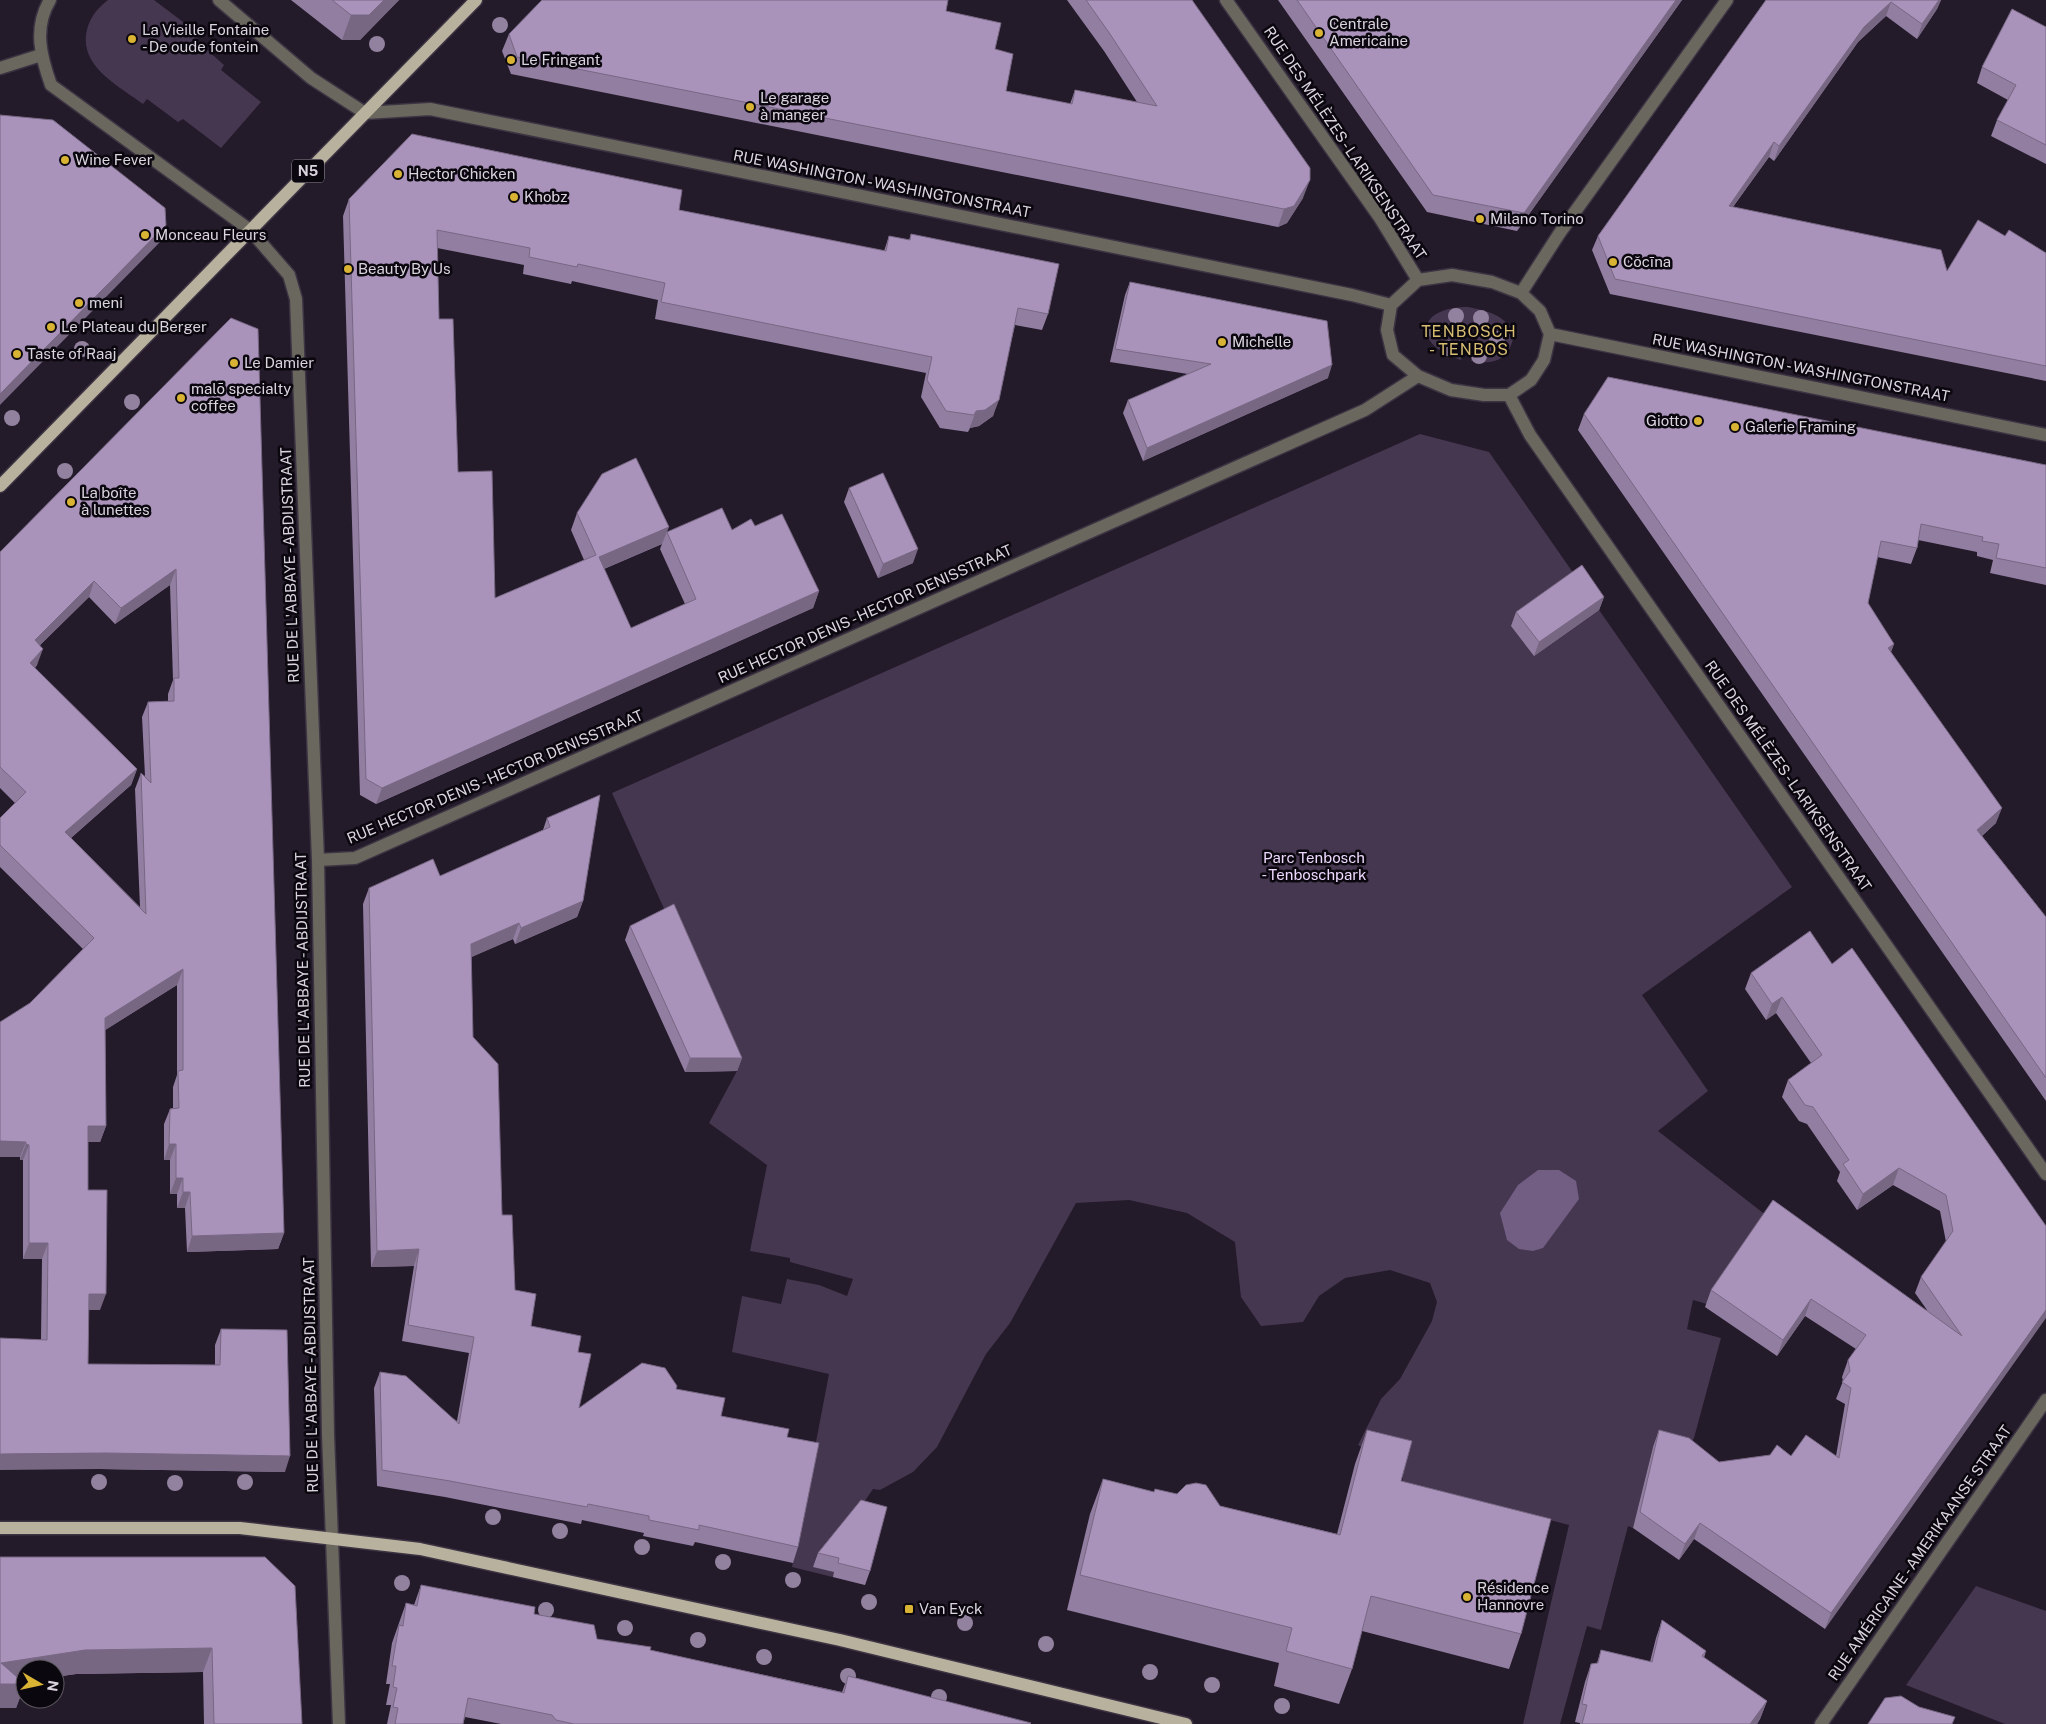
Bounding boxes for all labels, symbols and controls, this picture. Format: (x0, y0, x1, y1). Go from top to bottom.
place label: Centrale Americaine (1329, 15, 1408, 49)
place label: La Vieille Fontaine - De oude fontein (142, 21, 269, 55)
street label: RUE DES MÉLÈZES - LARIKSENSTRAAT (1261, 23, 1430, 263)
marker: Centrale Americaine (1313, 27, 1325, 39)
marker: La Vieille Fontaine - De oude fontein (126, 33, 138, 45)
place label: Le Fringant (521, 51, 600, 68)
marker: Le Fringant (505, 54, 517, 66)
place label: Le garage à manger (760, 89, 829, 123)
marker: Le garage à manger (744, 101, 756, 113)
street label: RUE WASHINGTON - WASHINGTONSTRAAT (732, 146, 1032, 221)
place label: Wine Fever (75, 151, 153, 168)
marker: Wine Fever (59, 154, 71, 166)
road number: N5 (292, 160, 324, 182)
place label: Hector Chicken (408, 165, 515, 182)
marker: Hector Chicken (392, 168, 404, 180)
place label: Khobz (524, 188, 567, 205)
marker: Khobz (508, 191, 520, 203)
place label: Milano Torino (1490, 210, 1584, 227)
marker: Milano Torino (1474, 213, 1486, 225)
place label: Monceau Fleurs (155, 226, 266, 243)
marker: Monceau Fleurs (139, 229, 151, 241)
place label: Cŏcīna (1623, 253, 1671, 270)
marker: Cŏcīna (1607, 256, 1619, 268)
place label: Beauty By Us (358, 260, 451, 277)
marker: Beauty By Us (342, 263, 354, 275)
place label: meni (89, 294, 123, 311)
marker: meni (73, 297, 85, 309)
place label: Le Plateau du Berger (61, 318, 207, 335)
marker: Le Plateau du Berger (45, 321, 57, 333)
district label: TENBOSCH - TENBOS (1421, 322, 1517, 359)
street label: RUE WASHINGTON - WASHINGTONSTRAAT (1651, 330, 1951, 405)
place label: Michelle (1232, 333, 1291, 350)
marker: Michelle (1216, 336, 1228, 348)
place label: Taste of Raaj (27, 345, 116, 362)
marker: Taste of Raaj (11, 348, 23, 360)
place label: Le Damier (244, 354, 314, 371)
marker: Le Damier (228, 357, 240, 369)
place label: malō specialty coffee (191, 380, 291, 414)
marker: malō specialty coffee (175, 392, 187, 404)
place label: Giotto (1646, 412, 1688, 429)
marker: Giotto (1692, 415, 1704, 427)
place label: Galerie Framing (1745, 418, 1856, 435)
marker: Galerie Framing (1729, 421, 1741, 433)
street label: RUE DE L'ABBAYE - ABDIJSTRAAT (277, 447, 302, 683)
place label: La boîte à lunettes (81, 484, 150, 518)
marker: La boîte à lunettes (65, 496, 77, 508)
street label: RUE HECTOR DENIS - HECTOR DENISSTRAAT (715, 541, 1014, 686)
street label: RUE DES MÉLÈZES - LARIKSENSTRAAT (1702, 657, 1875, 894)
street label: RUE HECTOR DENIS - HECTOR DENISSTRAAT (344, 706, 645, 847)
park label: Parc Tenbosch - Tenboschpark (1262, 849, 1366, 883)
street label: RUE DE L'ABBAYE - ABDIJSTRAAT (292, 852, 313, 1088)
street label: RUE DE L'ABBAYE - ABDIJSTRAAT (300, 1257, 321, 1493)
street label: RUE AMÉRICAINE - AMERIKAANSE STRAAT (1824, 1422, 2015, 1683)
place label: Résidence Hannovre (1477, 1579, 1549, 1613)
marker: Résidence Hannovre (1461, 1591, 1473, 1603)
place label: Van Eyck (919, 1600, 982, 1617)
marker: Van Eyck (903, 1603, 915, 1615)
north arrow (15, 1659, 65, 1709)
text: N (44, 1679, 62, 1693)

